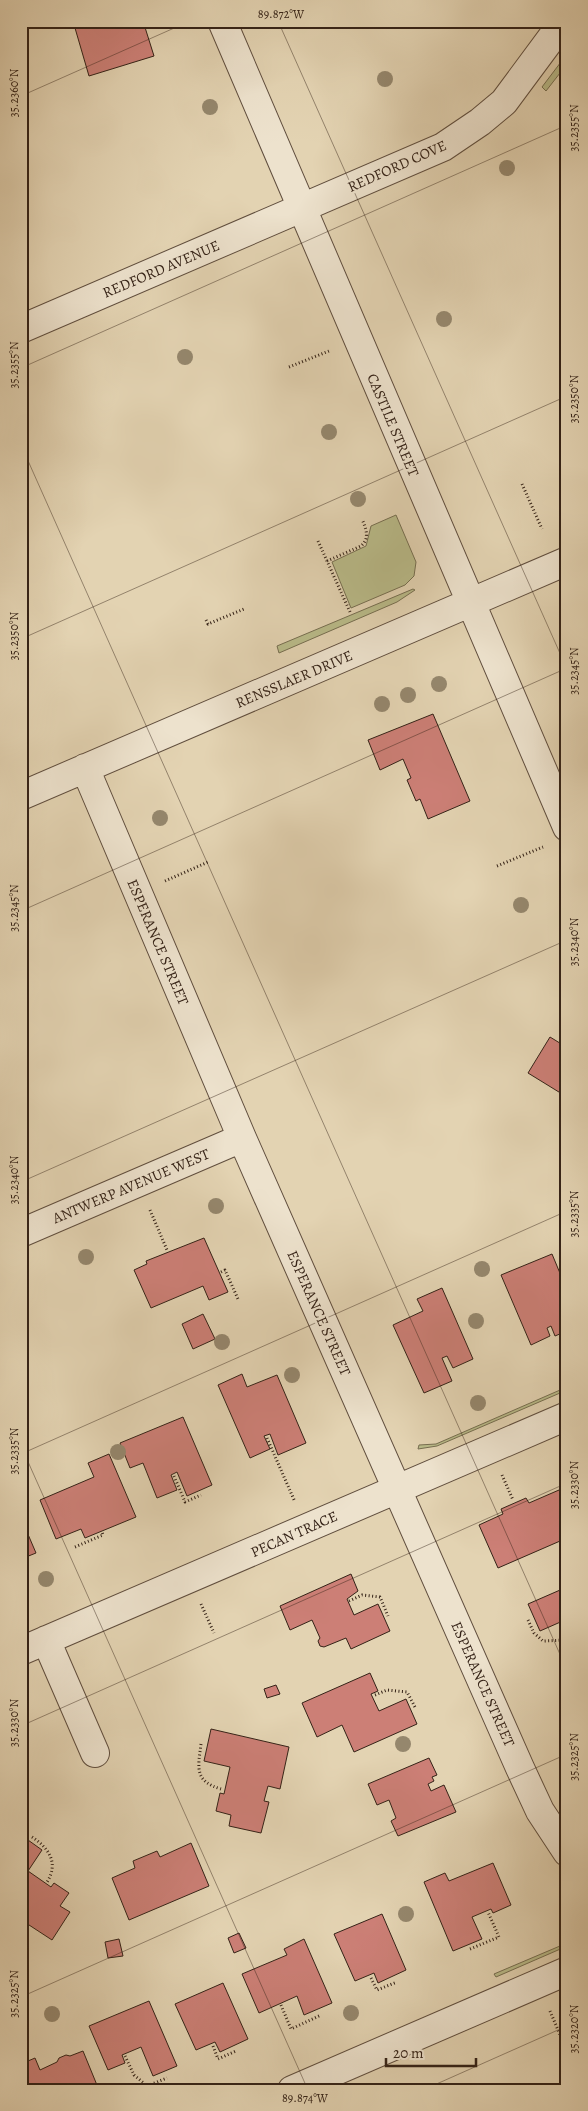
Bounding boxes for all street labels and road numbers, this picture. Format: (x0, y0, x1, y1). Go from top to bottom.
street label: REDFORD COVE (344, 135, 450, 197)
street label: REDFORD AVENUE (99, 235, 223, 303)
street label: CASTILE STREET (362, 370, 424, 480)
street label: RENSSLAER DRIVE (232, 645, 356, 713)
street label: ESPERANCE STREET (122, 876, 194, 1009)
street label: ANTWERP AVENUE WEST (49, 1144, 213, 1229)
street label: ESPERANCE STREET (282, 1247, 356, 1380)
street label: PECAN TRACE (247, 1506, 341, 1562)
street label: ESPERANCE STREET (446, 1618, 520, 1751)

